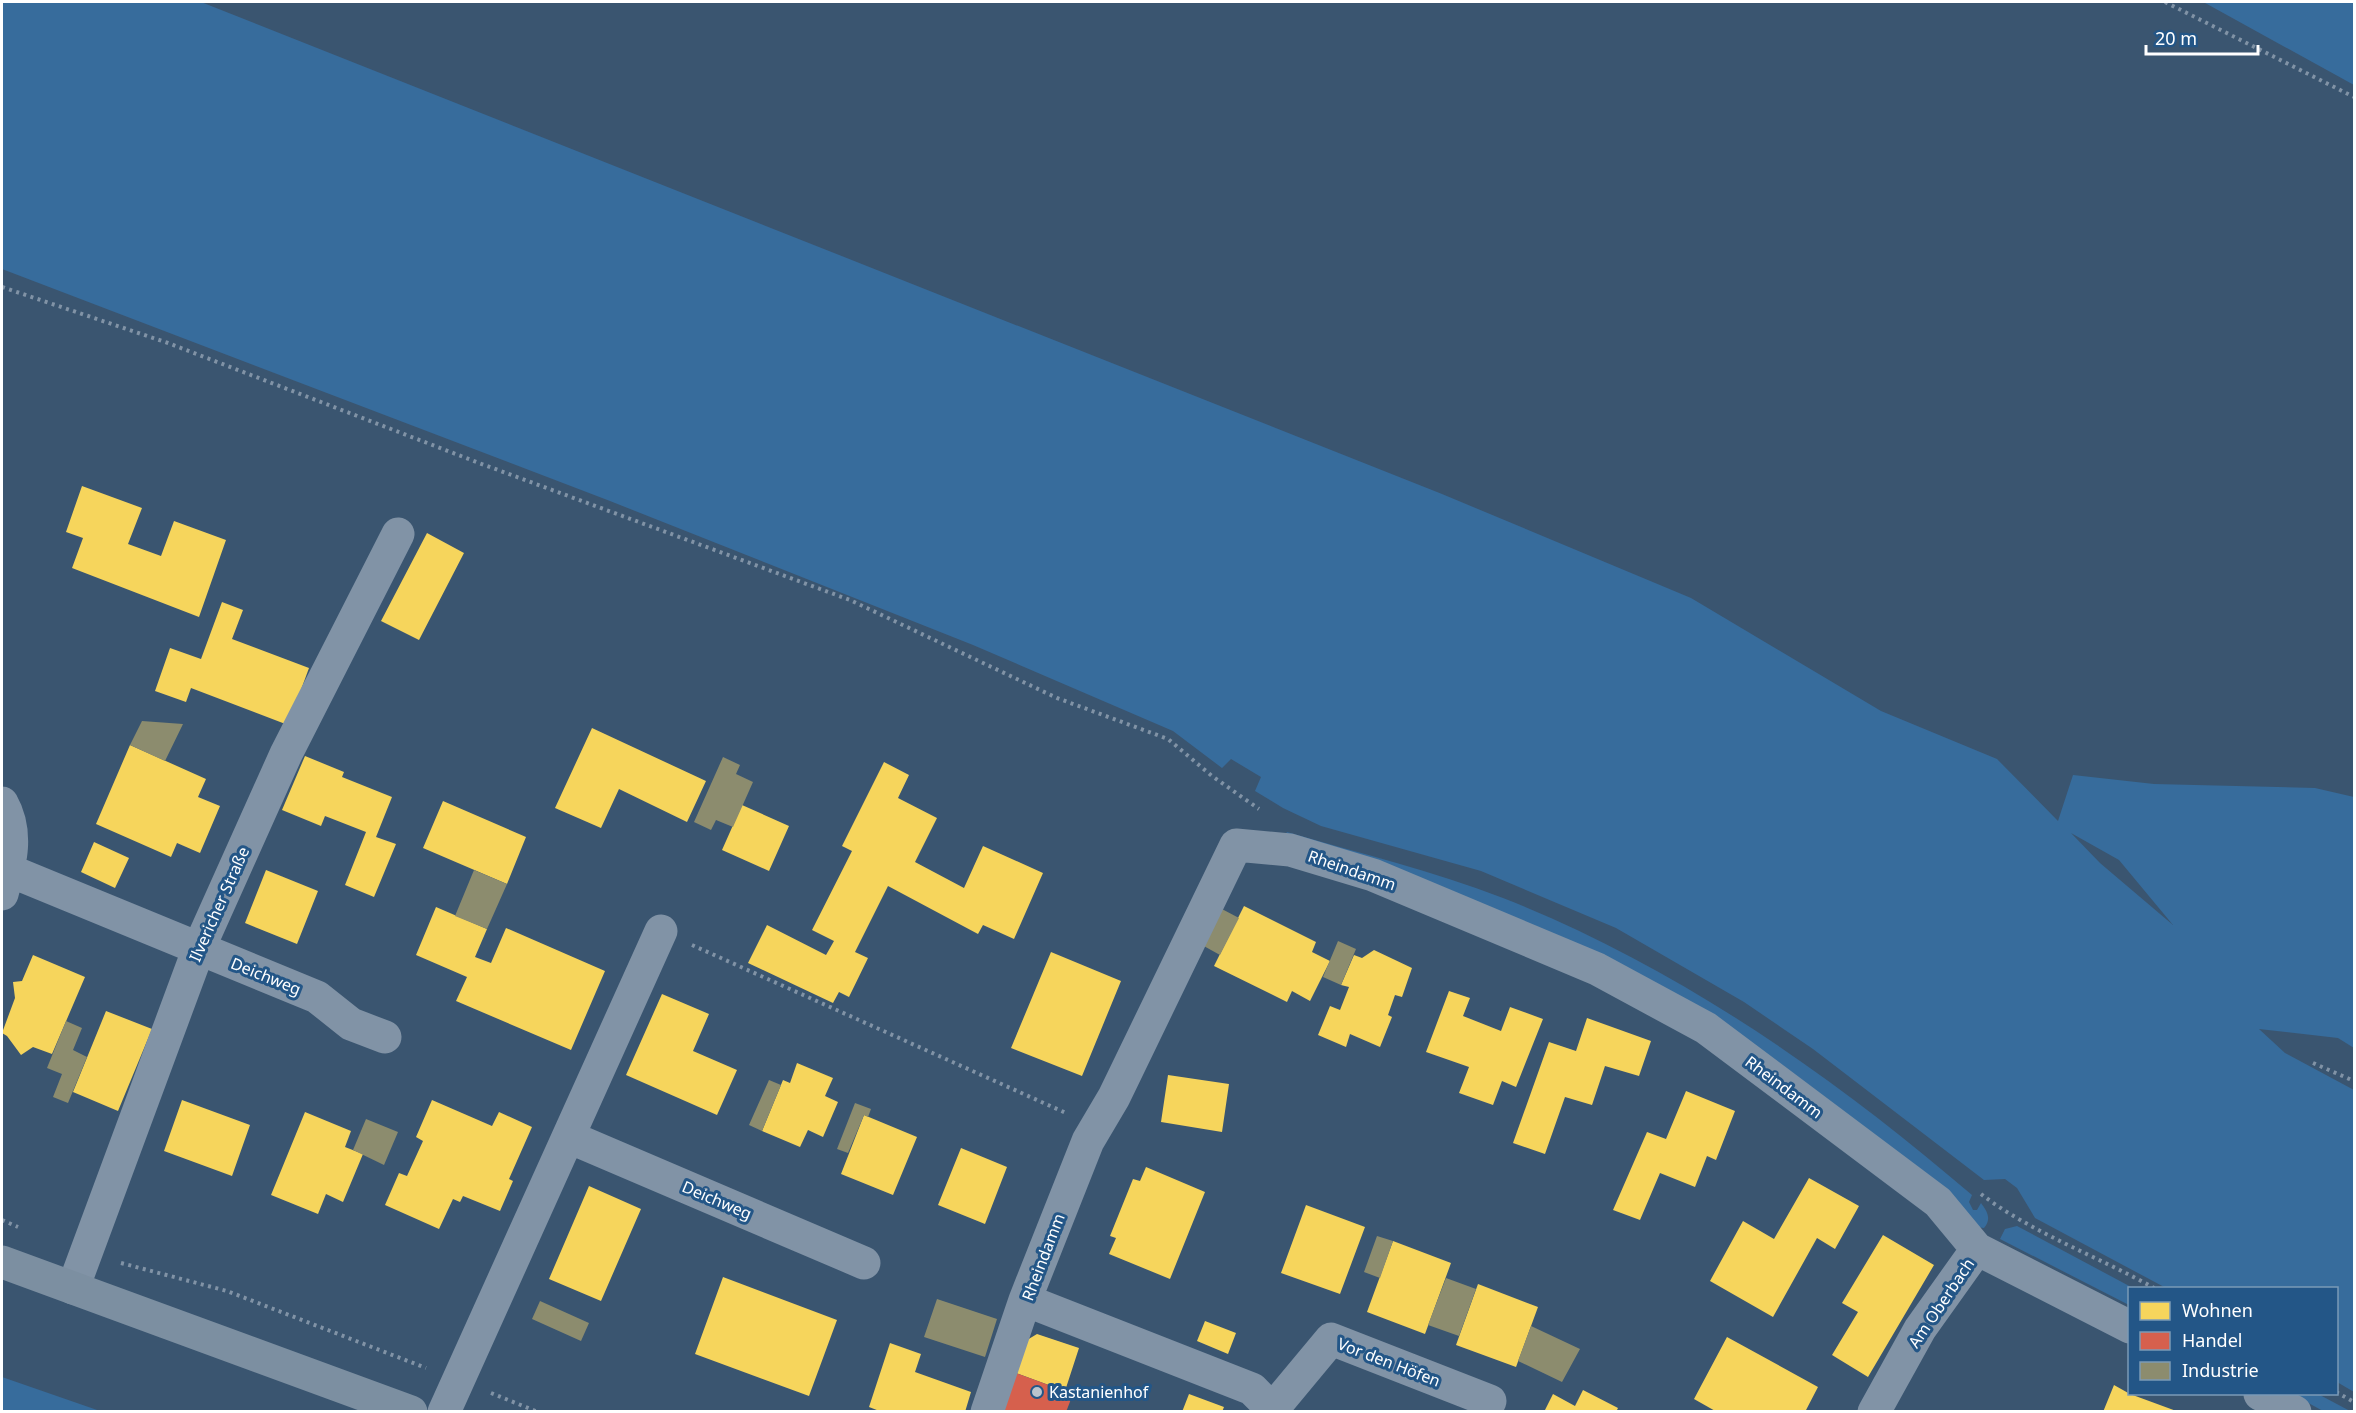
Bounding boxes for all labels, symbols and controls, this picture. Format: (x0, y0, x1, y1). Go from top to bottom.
scale bar (2146, 18, 2258, 56)
text: 20 m (2155, 26, 2197, 50)
street label: Ilvericher Straße (184, 843, 254, 965)
street label: Rheindamm (1305, 845, 1399, 895)
street label: Deichweg (228, 952, 304, 1000)
street label: Rheindamm (1741, 1051, 1827, 1123)
street label: Deichweg (679, 1175, 755, 1225)
street label: Rheindamm (1016, 1210, 1070, 1304)
street label: Am Oberbach (1903, 1254, 1979, 1352)
legend (2128, 1287, 2338, 1395)
text: Wohnen (2182, 1298, 2253, 1322)
text: Handel (2182, 1328, 2242, 1352)
street label: Vor den Höfen (1334, 1332, 1444, 1392)
text: Industrie (2182, 1358, 2259, 1382)
place label: Kastanienhof (1049, 1381, 1150, 1403)
marker: Kastanienhof (1030, 1385, 1044, 1399)

